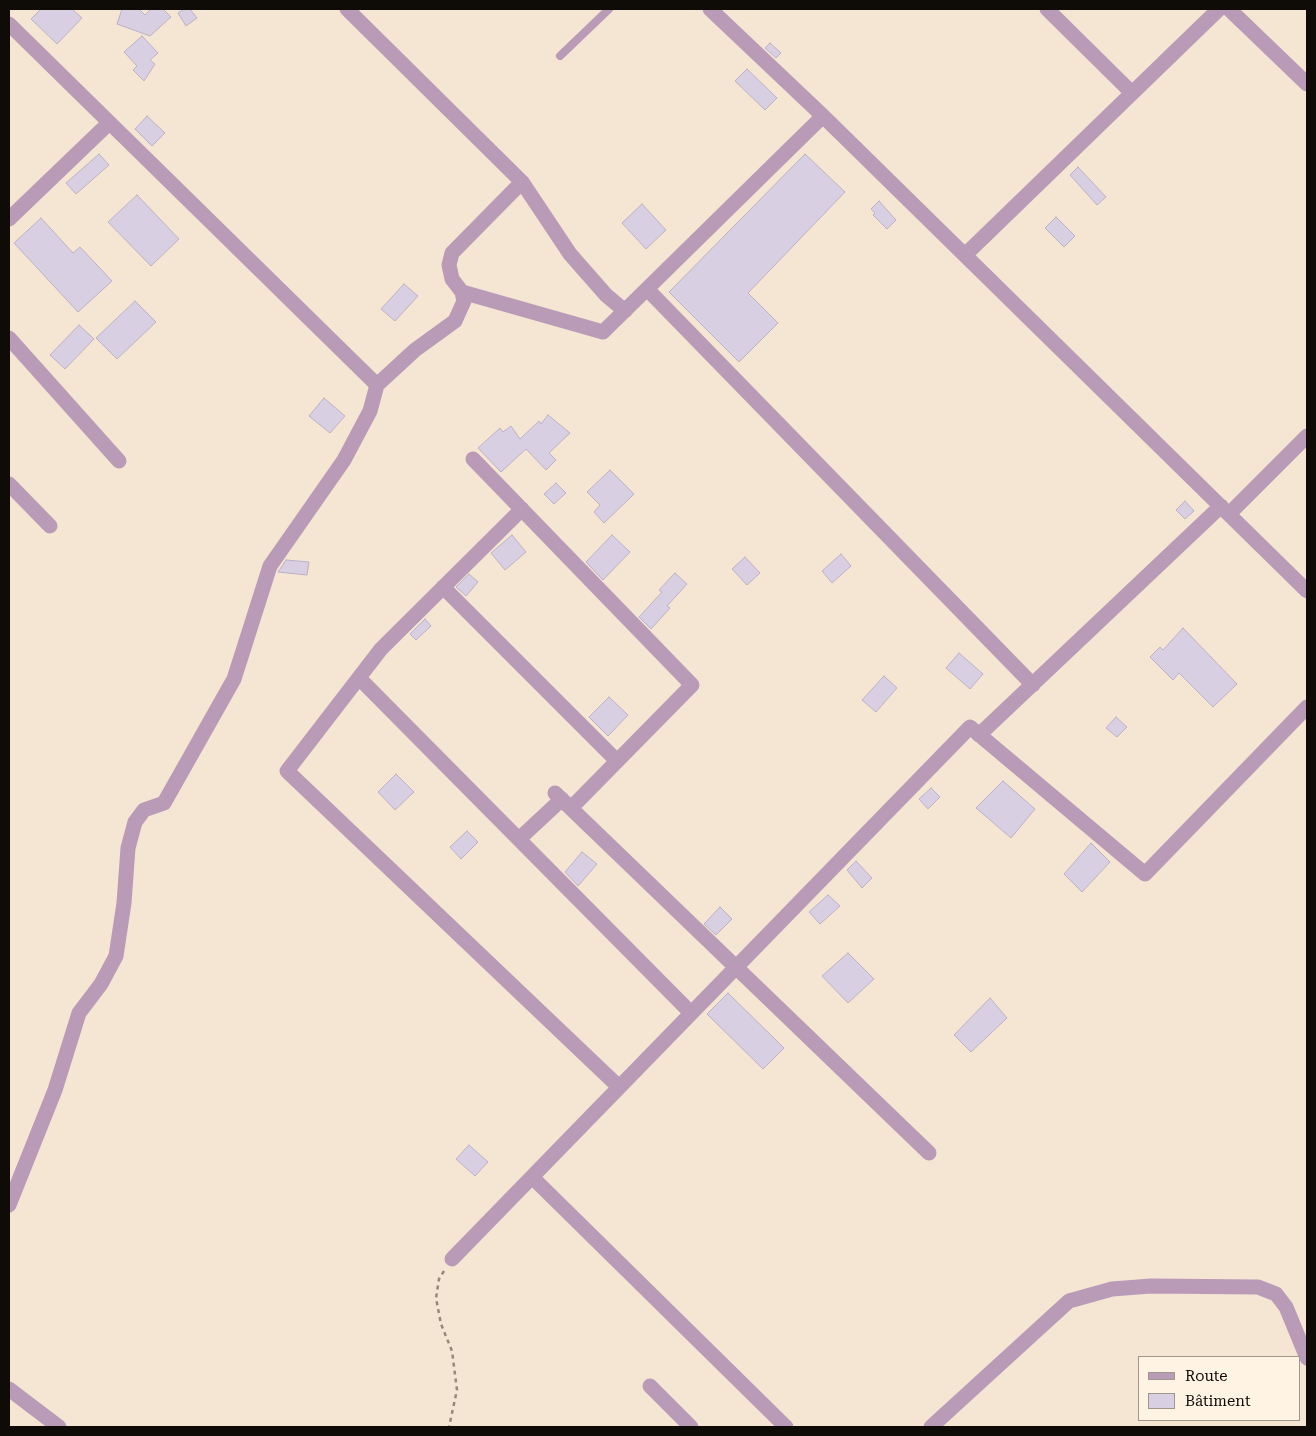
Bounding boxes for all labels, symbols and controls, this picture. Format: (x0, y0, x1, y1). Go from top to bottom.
legend (1138, 1356, 1301, 1421)
text: Route (1185, 1367, 1227, 1385)
text: Bâtiment (1185, 1392, 1251, 1410)

